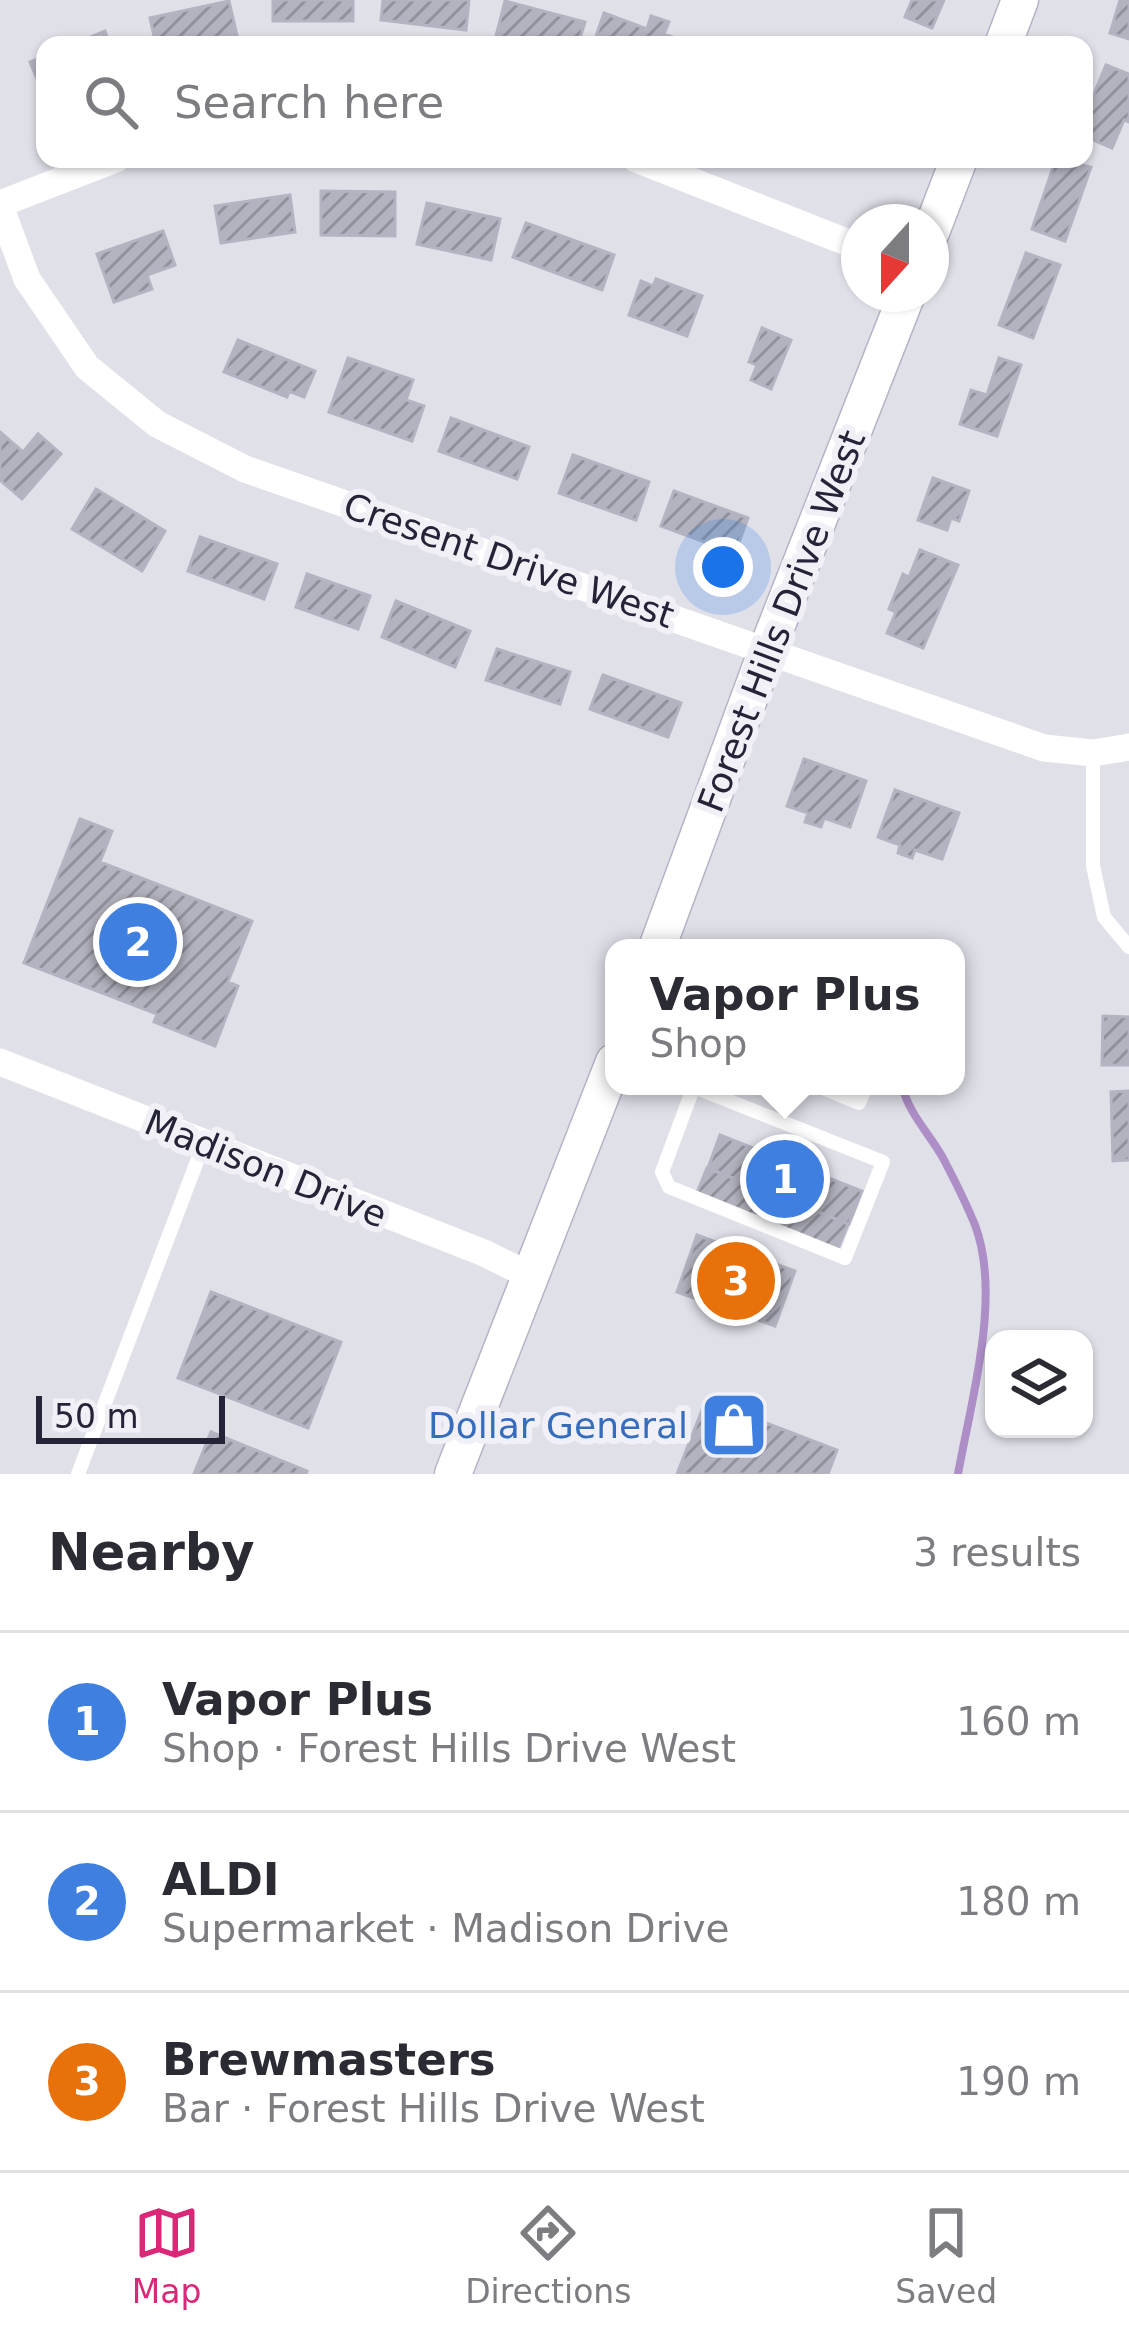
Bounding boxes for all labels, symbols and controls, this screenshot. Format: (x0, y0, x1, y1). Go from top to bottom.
search box (36, 36, 1093, 168)
icon: search (78, 69, 144, 135)
text: Search here (174, 76, 444, 129)
north arrow (841, 204, 949, 312)
street label: Forest Hills Drive West (690, 425, 873, 818)
street label: Cresent Drive West (338, 485, 679, 636)
your location (693, 537, 753, 597)
pin: 2 (99, 897, 177, 987)
popup (605, 939, 965, 1095)
text: Vapor Plus (650, 968, 920, 1021)
text: Shop (650, 1021, 748, 1066)
street label: Madison Drive (139, 1101, 393, 1236)
pin: 1 (746, 1134, 824, 1224)
pin: 3 (697, 1236, 775, 1326)
map controls (985, 1330, 1093, 1438)
button: layers (985, 1330, 1093, 1438)
scale bar (36, 1390, 225, 1443)
shop icon: Dollar General (699, 1390, 769, 1460)
text: 50 m (54, 1397, 139, 1436)
place label: Dollar General (428, 1405, 688, 1446)
text: Nearby (48, 1523, 255, 1582)
text: 3 results (913, 1530, 1081, 1575)
text: Vapor Plus (162, 1673, 433, 1726)
text: 1 (73, 1699, 101, 1744)
text: 160 m (956, 1699, 1081, 1744)
text: Shop · Forest Hills Drive West (162, 1726, 736, 1771)
text: ALDI (162, 1853, 280, 1906)
text: 2 (73, 1879, 101, 1924)
text: 180 m (956, 1879, 1081, 1924)
text: Supermarket · Madison Drive (162, 1906, 730, 1951)
text: Brewmasters (162, 2033, 496, 2086)
text: 3 (73, 2059, 101, 2104)
text: 190 m (956, 2059, 1081, 2104)
text: Bar · Forest Hills Drive West (162, 2086, 705, 2131)
tab: Map (132, 2200, 202, 2311)
tab: Directions (465, 2200, 631, 2311)
tab: Saved (895, 2200, 997, 2311)

